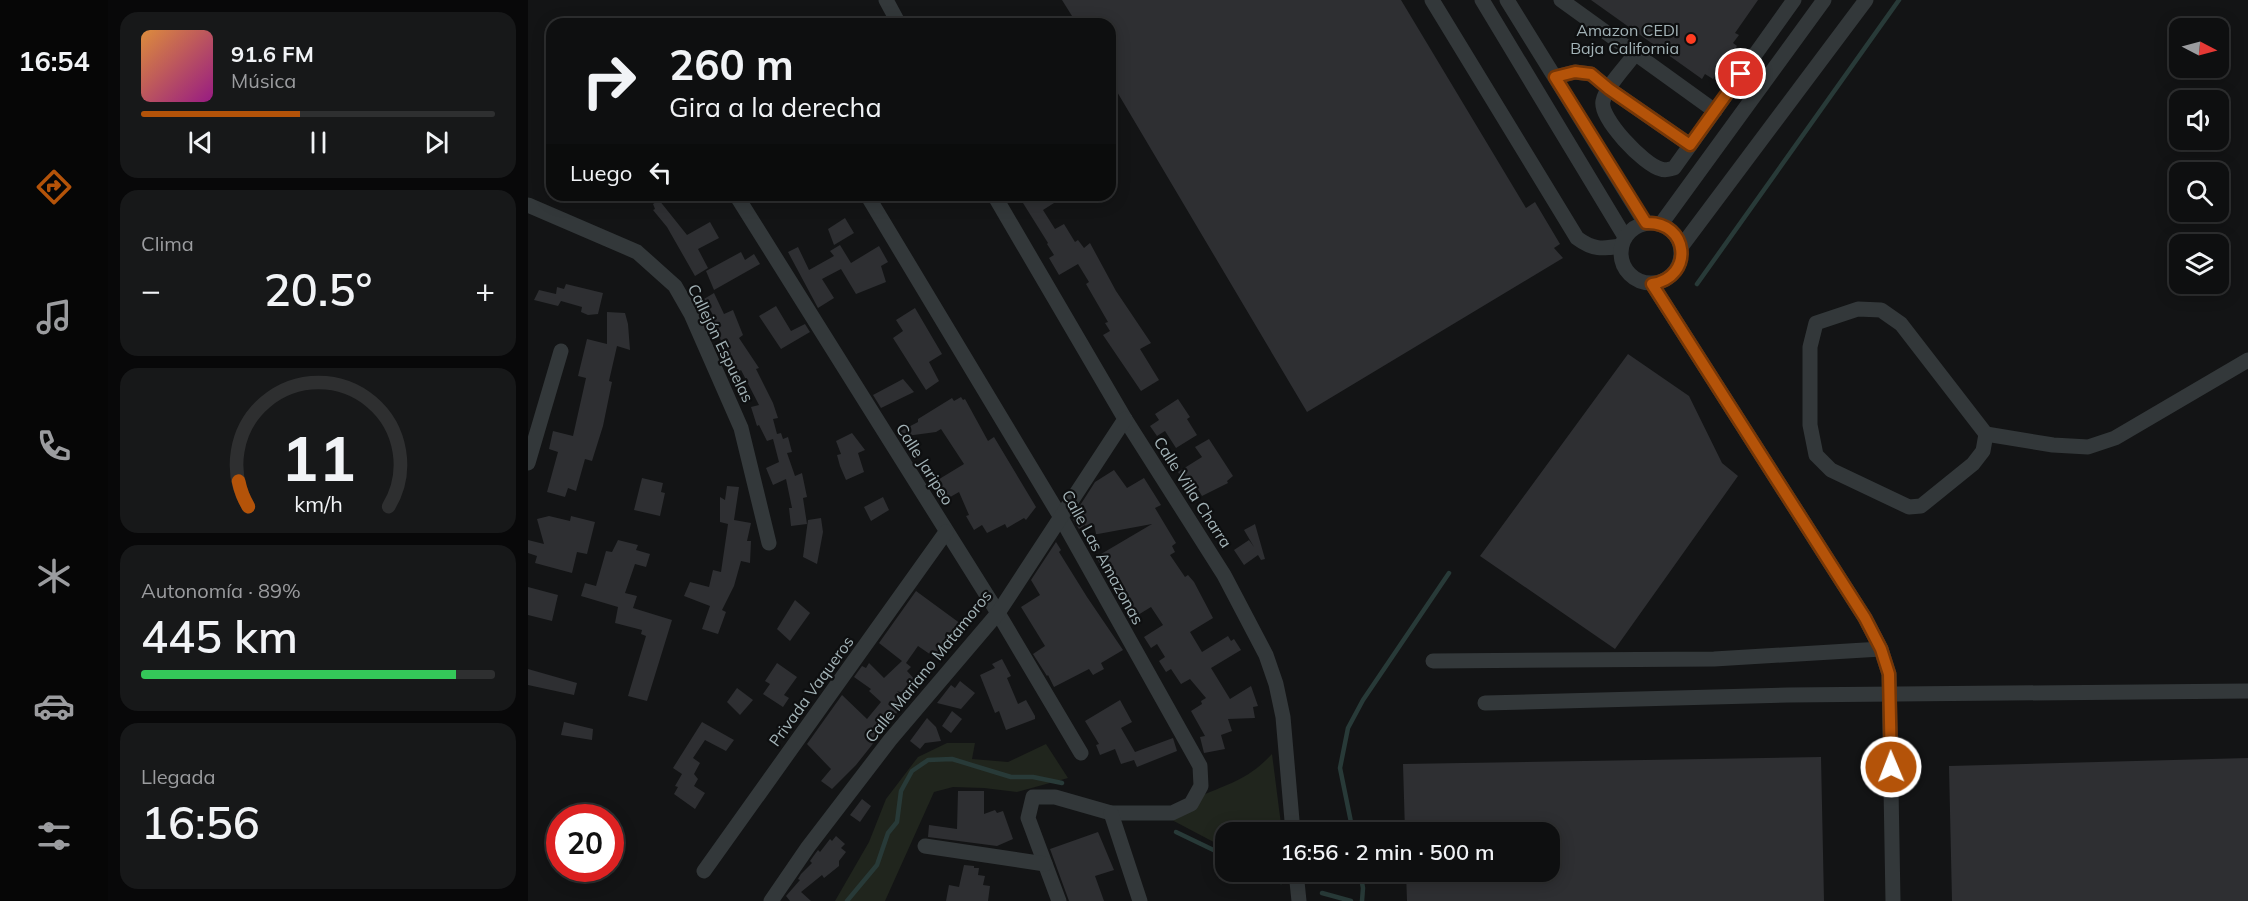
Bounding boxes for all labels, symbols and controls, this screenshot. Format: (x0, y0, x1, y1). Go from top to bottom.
north arrow (2169, 18, 2229, 78)
map controls (2169, 18, 2229, 294)
place label: Amazon CEDI Baja California (1570, 20, 1679, 58)
marker: Amazon CEDI Baja California (1684, 32, 1698, 46)
text: 260 m (669, 38, 794, 91)
text: 91.6 FM (231, 40, 314, 68)
icon: right (570, 42, 648, 120)
text: 16:54 (18, 44, 90, 78)
pin (1715, 48, 1766, 99)
icon: arrive (1724, 57, 1757, 90)
text: Música (231, 68, 296, 93)
text: Gira a la derecha (669, 90, 882, 124)
button: sound (2169, 90, 2229, 150)
icon: previous (184, 126, 217, 159)
icon: pause (302, 126, 335, 159)
icon: next (420, 126, 453, 159)
icon: left (644, 156, 677, 189)
text: Luego (570, 159, 632, 187)
button: search (2169, 162, 2229, 222)
icon: directions (33, 166, 75, 208)
text: Clima (141, 231, 194, 256)
button: layers (2169, 234, 2229, 294)
text: 20.5° (264, 261, 372, 317)
text: − (141, 269, 161, 310)
text: + (475, 269, 495, 310)
street label: Callejón Espuelas (684, 281, 758, 406)
icon: music (33, 296, 75, 338)
text: 11 (281, 419, 355, 498)
street label: Calle Jaripeo (892, 419, 958, 509)
icon: phone (33, 425, 75, 467)
street label: Calle Villa Charra (1150, 433, 1236, 551)
street label: Calle Las Amazonas (1058, 486, 1148, 628)
text: km/h (294, 491, 342, 518)
icon: climate (33, 555, 75, 597)
text: Autonomía · 89% (141, 578, 301, 603)
street label: Calle Mariano Matamoros (860, 586, 996, 746)
text: 445 km (141, 608, 298, 664)
street label: Privada Vaqueros (764, 632, 858, 750)
icon: car (33, 685, 75, 727)
position arrow (1859, 735, 1923, 799)
text: Llegada (141, 764, 216, 789)
text: 16:56 (141, 794, 260, 850)
speed limit sign: 20 (546, 804, 624, 882)
icon: filters (33, 815, 75, 857)
text: 16:56 · 2 min · 500 m (1280, 838, 1495, 866)

